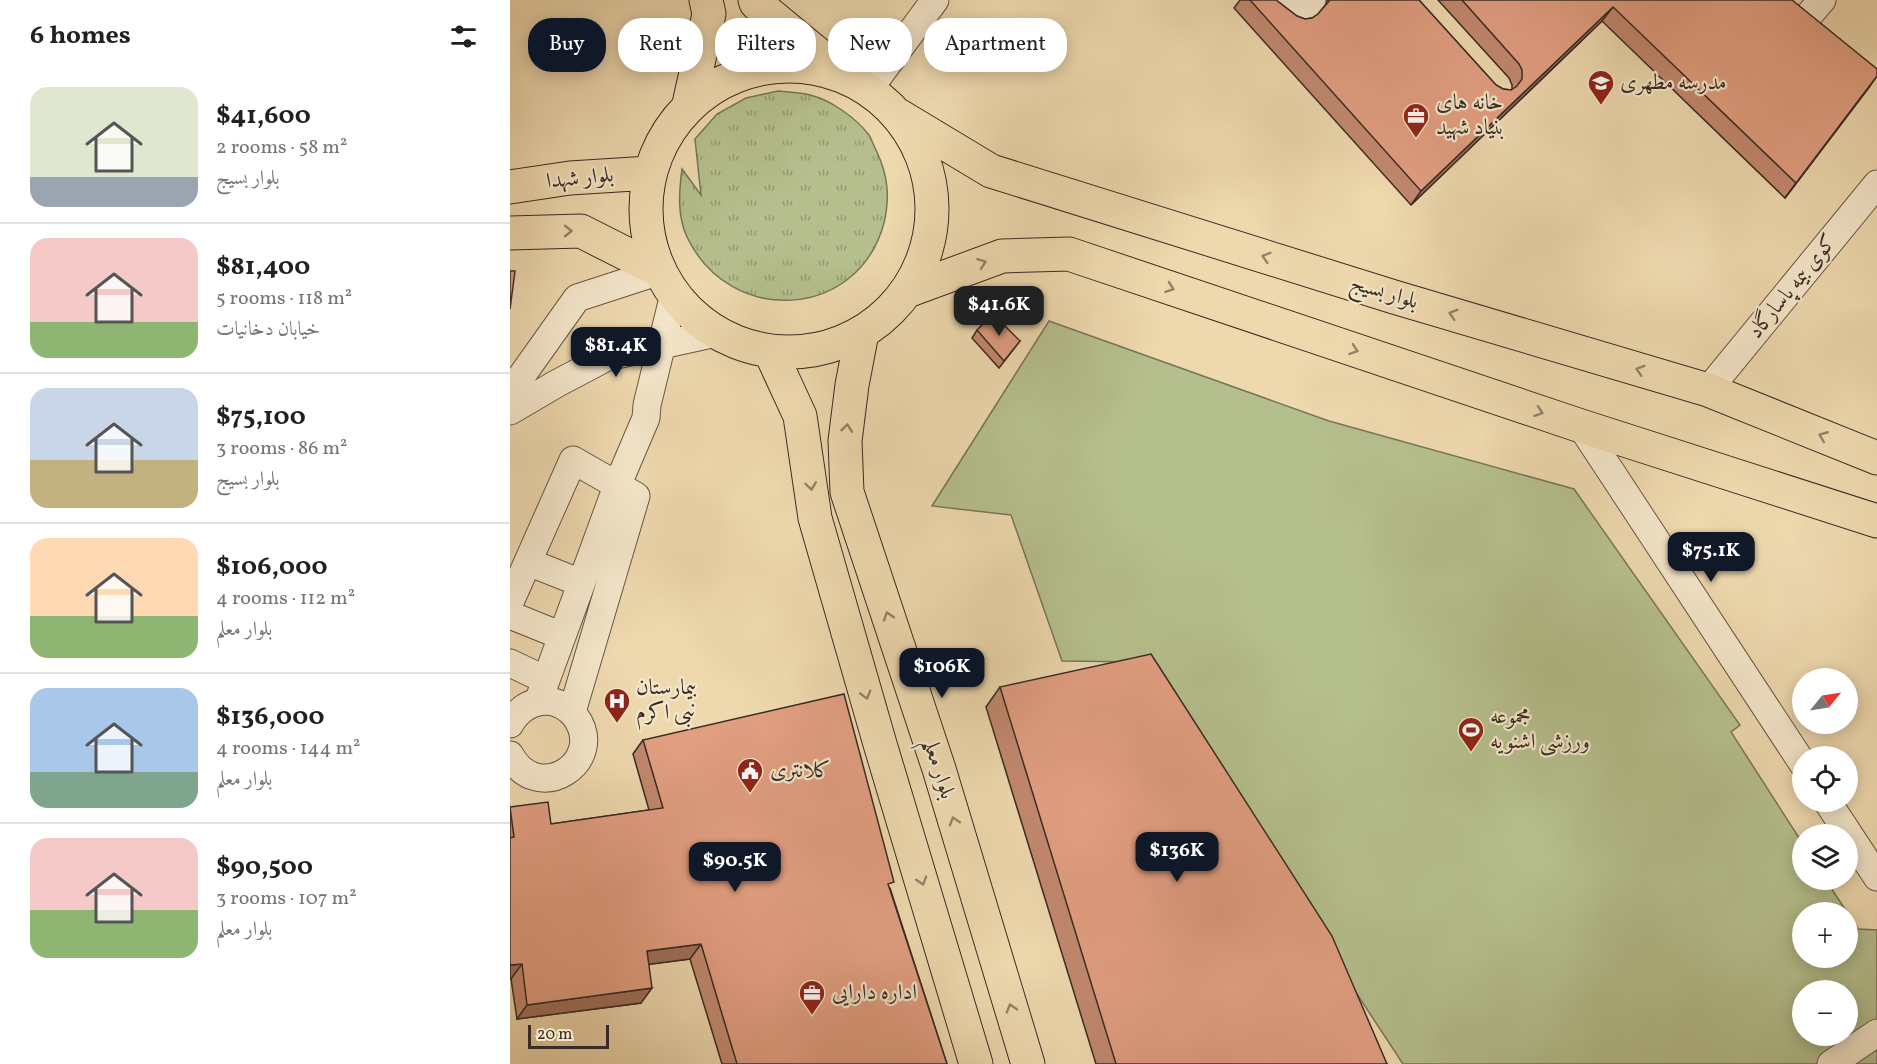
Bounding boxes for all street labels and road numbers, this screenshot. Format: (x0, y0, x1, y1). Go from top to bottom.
street label: بلوار شهدا (545, 160, 615, 198)
street label: کوی بیمه پاسارگاد (1741, 228, 1845, 346)
street label: بلوار بسیج (1346, 268, 1422, 320)
street label: بلوار معلم (909, 735, 962, 805)

